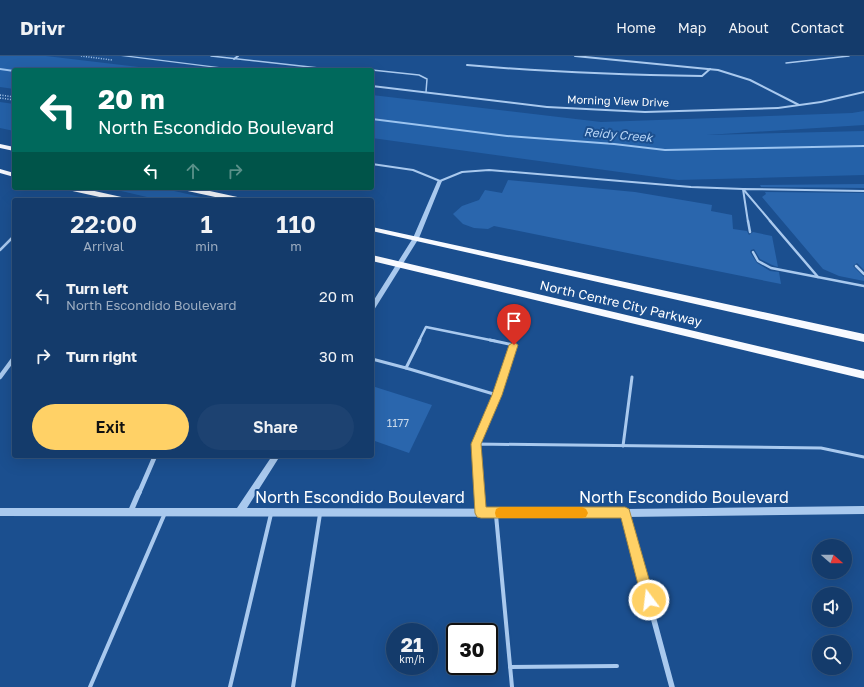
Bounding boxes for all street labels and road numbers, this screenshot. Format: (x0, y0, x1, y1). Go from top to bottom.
street label: Morning View Drive (567, 92, 669, 109)
street label: North Centre City Parkway (538, 277, 704, 330)
street label: North Escondido Boulevard (255, 487, 465, 507)
street label: North Escondido Boulevard (579, 487, 789, 507)

